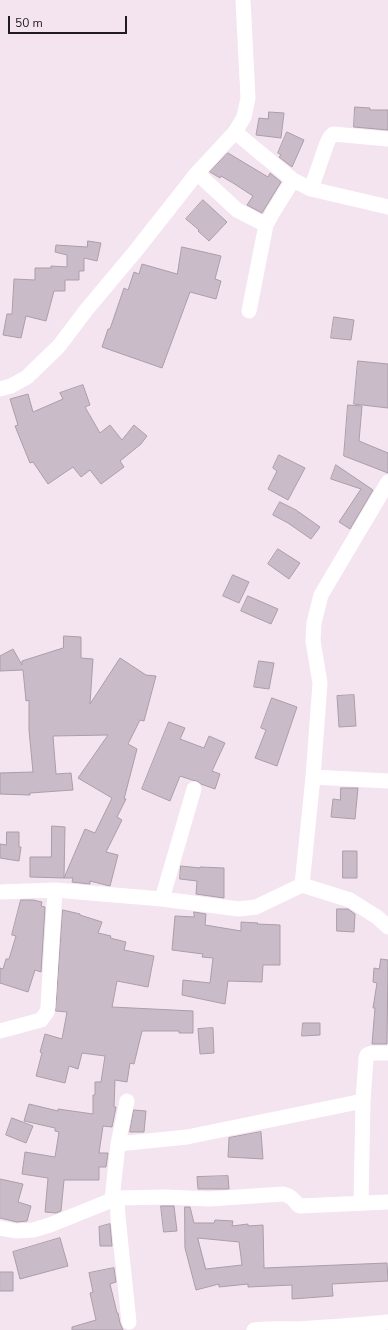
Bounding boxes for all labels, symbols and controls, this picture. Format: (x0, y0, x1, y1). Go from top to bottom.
scale bar (10, 8, 129, 34)
text: 50 m (15, 15, 43, 31)

